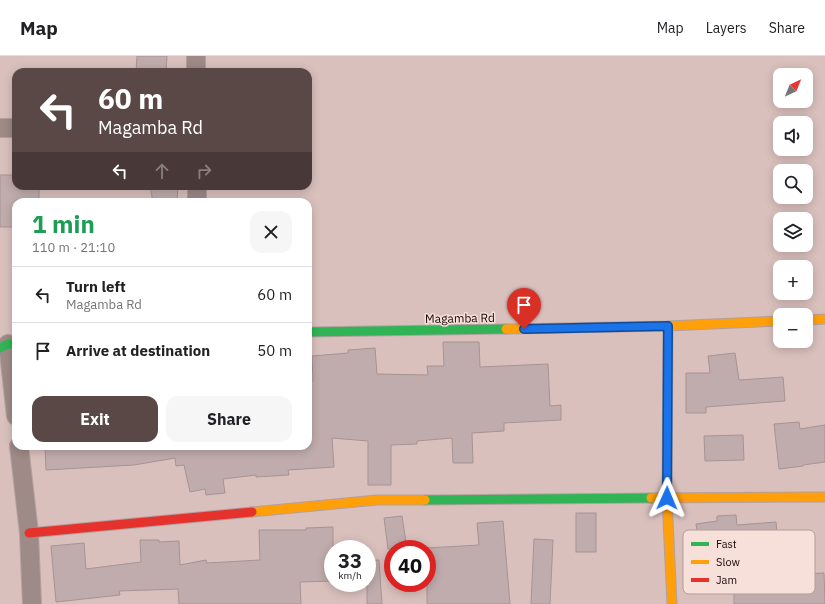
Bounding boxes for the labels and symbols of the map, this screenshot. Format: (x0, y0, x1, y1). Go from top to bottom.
north arrow (773, 68, 813, 108)
pin (507, 288, 541, 329)
street label: Magamba Rd (425, 310, 495, 326)
position arrow (646, 477, 688, 519)
legend (683, 530, 815, 594)
text: Fast (716, 537, 737, 551)
speed limit sign: 40 (384, 540, 436, 592)
text: Slow (716, 555, 740, 569)
text: Jam (716, 573, 737, 587)

